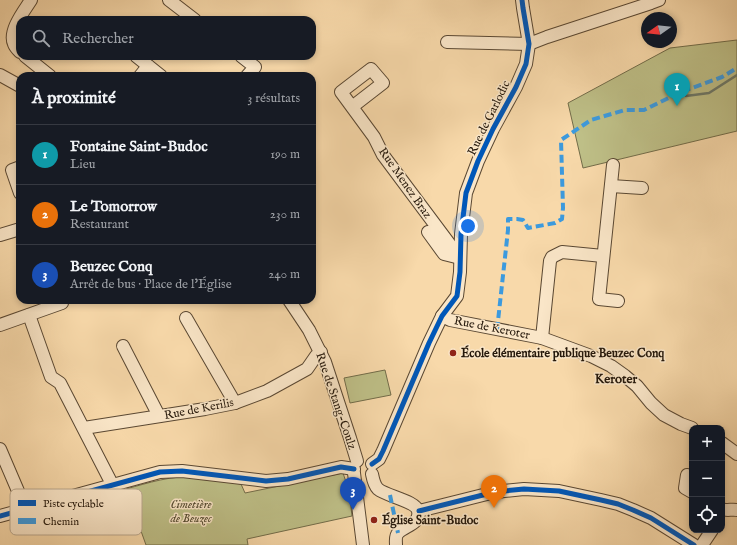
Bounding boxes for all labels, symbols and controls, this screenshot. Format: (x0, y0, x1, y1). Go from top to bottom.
north arrow (641, 12, 677, 48)
search box (16, 16, 316, 60)
icon: search (30, 27, 52, 49)
text: Rechercher (62, 29, 134, 48)
pin: 1 (664, 73, 690, 106)
street label: Rue de Garlodic (464, 78, 514, 158)
text: À proximité (32, 88, 116, 109)
text: 3 résultats (248, 90, 300, 107)
text: Fontaine Saint-Budoc (70, 137, 208, 156)
street label: Rue Menez Braz (375, 145, 435, 222)
text: 1 (43, 146, 47, 163)
text: 190 m (270, 146, 300, 163)
text: Lieu (70, 156, 95, 173)
text: Le Tomorrow (70, 197, 157, 216)
text: 2 (42, 206, 48, 223)
text: 230 m (270, 206, 300, 223)
text: Restaurant (70, 216, 129, 233)
your location (458, 216, 478, 236)
text: Beuzec Conq (70, 257, 152, 276)
text: 3 (43, 266, 47, 283)
text: 240 m (268, 266, 300, 283)
text: Arrêt de bus · Place de l'Église (70, 276, 232, 293)
street label: Rue de Keroter (453, 313, 532, 343)
place label: École élémentaire publique Beuzec Conq (461, 345, 665, 362)
marker: École élémentaire publique Beuzec Conq (448, 348, 458, 358)
street label: Rue de Stang-Coulz (312, 350, 360, 452)
district label: Keroter (595, 371, 637, 388)
street label: Rue de Kerilis (163, 395, 235, 423)
map controls (689, 425, 725, 533)
button: + (689, 425, 725, 461)
button: − (689, 461, 725, 497)
pin: 2 (481, 475, 507, 508)
pin: 3 (340, 477, 366, 510)
legend (10, 489, 142, 535)
text: Piste cyclable (43, 497, 104, 511)
park label: Cimetière de Beuzec (169, 497, 212, 526)
button: locate (689, 497, 725, 533)
place label: Église Saint-Budoc (382, 512, 479, 529)
text: Chemin (43, 515, 79, 529)
marker: Église Saint-Budoc (369, 515, 379, 525)

